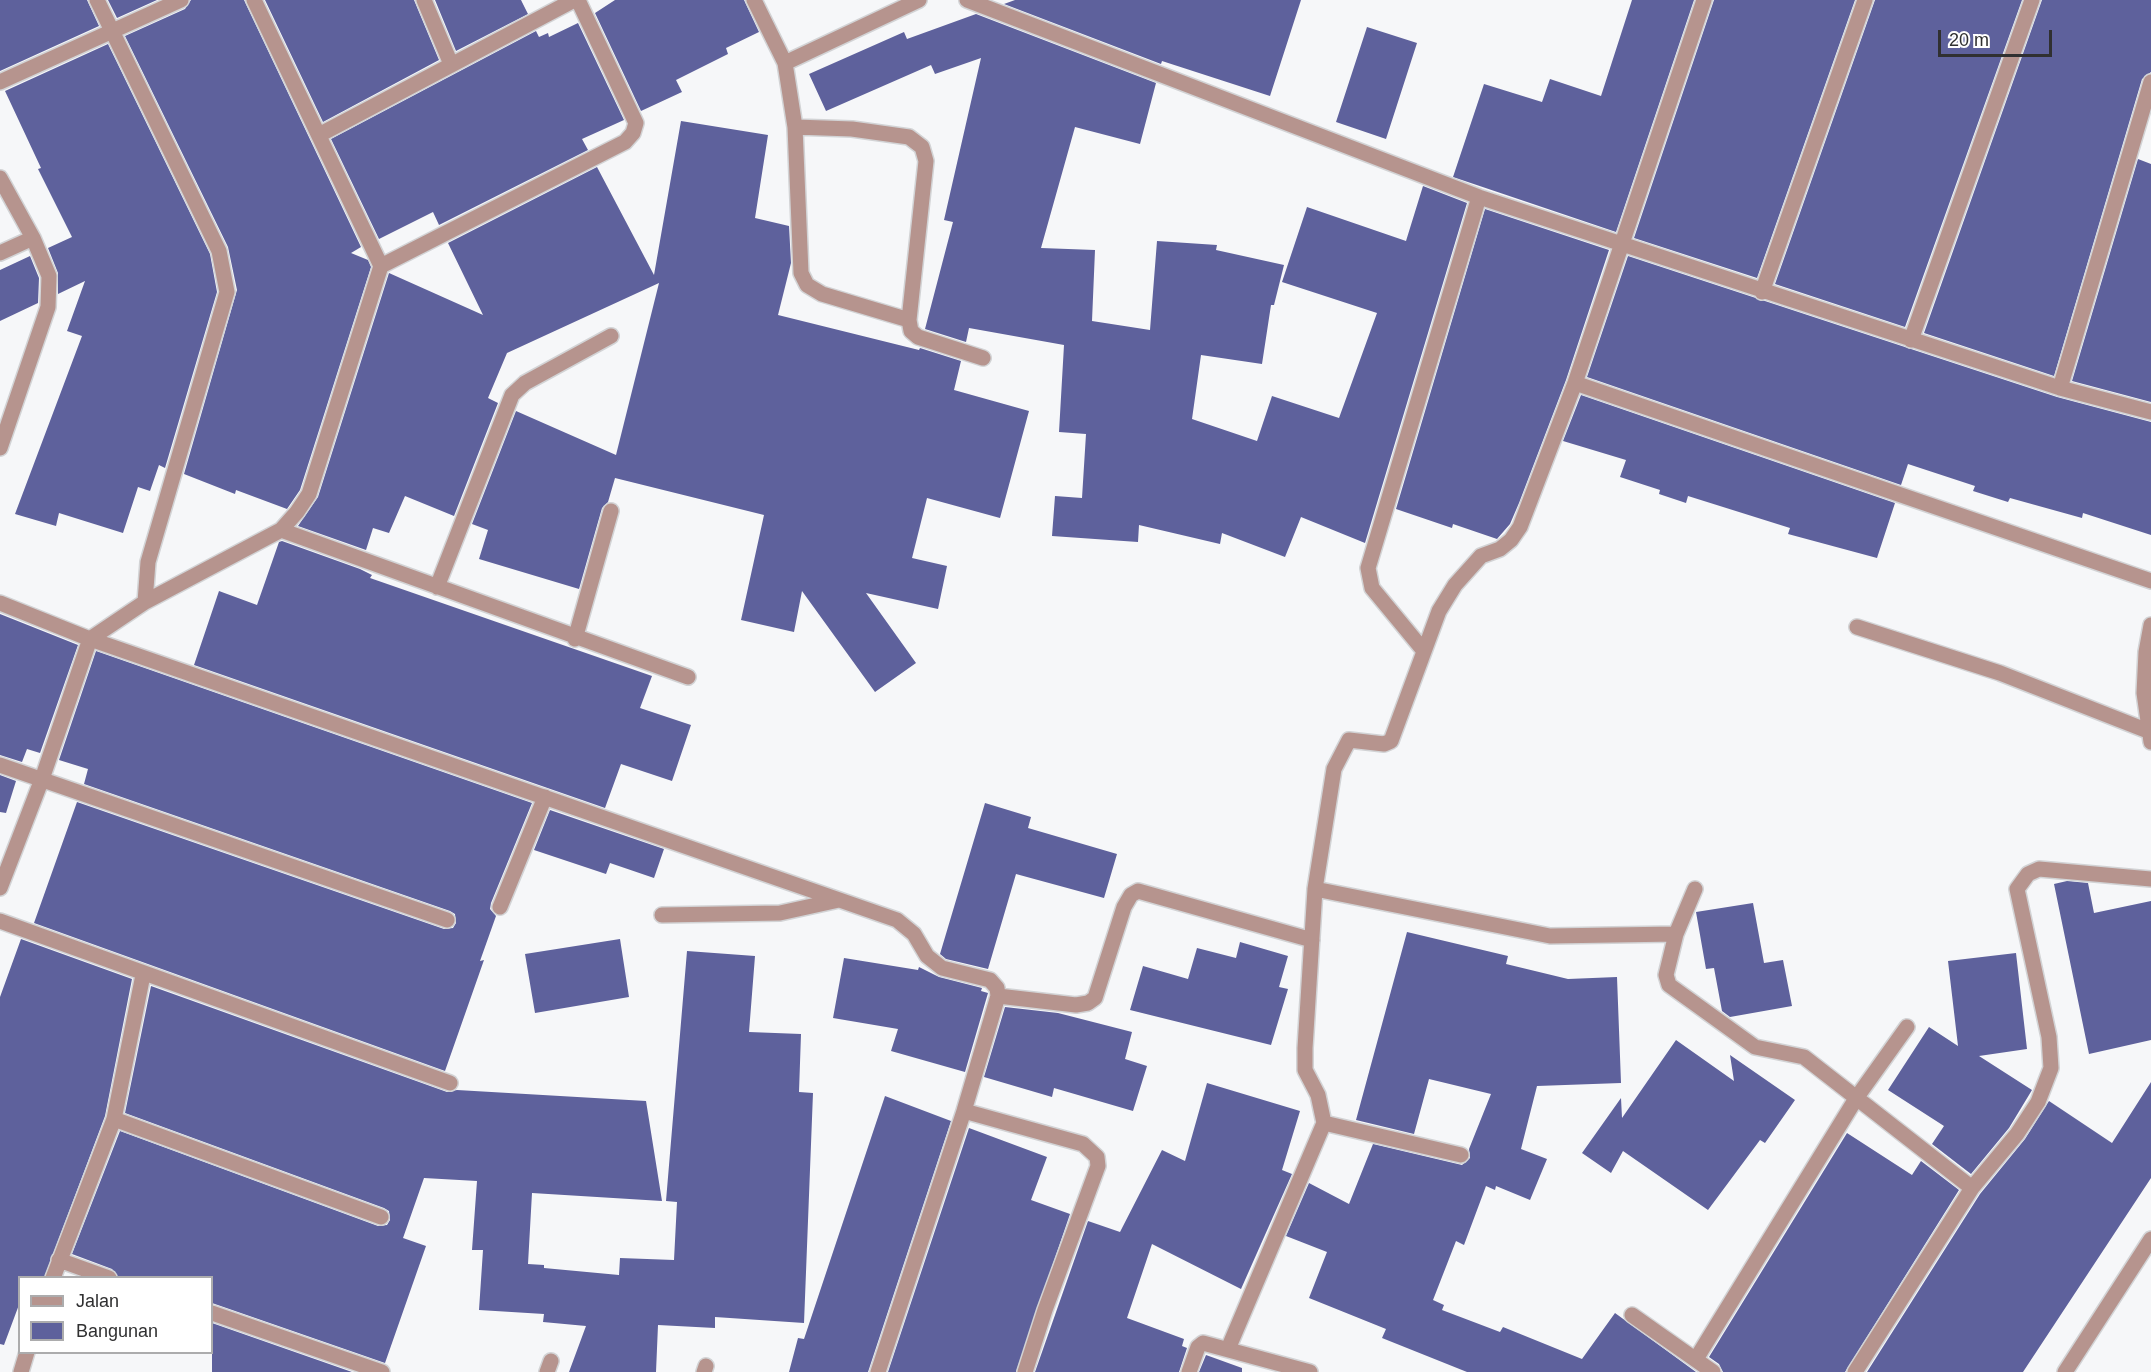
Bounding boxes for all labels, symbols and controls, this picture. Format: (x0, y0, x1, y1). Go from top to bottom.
scale bar (1941, 18, 2055, 56)
text: 20 m (1949, 30, 1989, 50)
legend (18, 1276, 213, 1354)
text: Jalan (76, 1291, 119, 1311)
text: Bangunan (76, 1321, 158, 1341)

